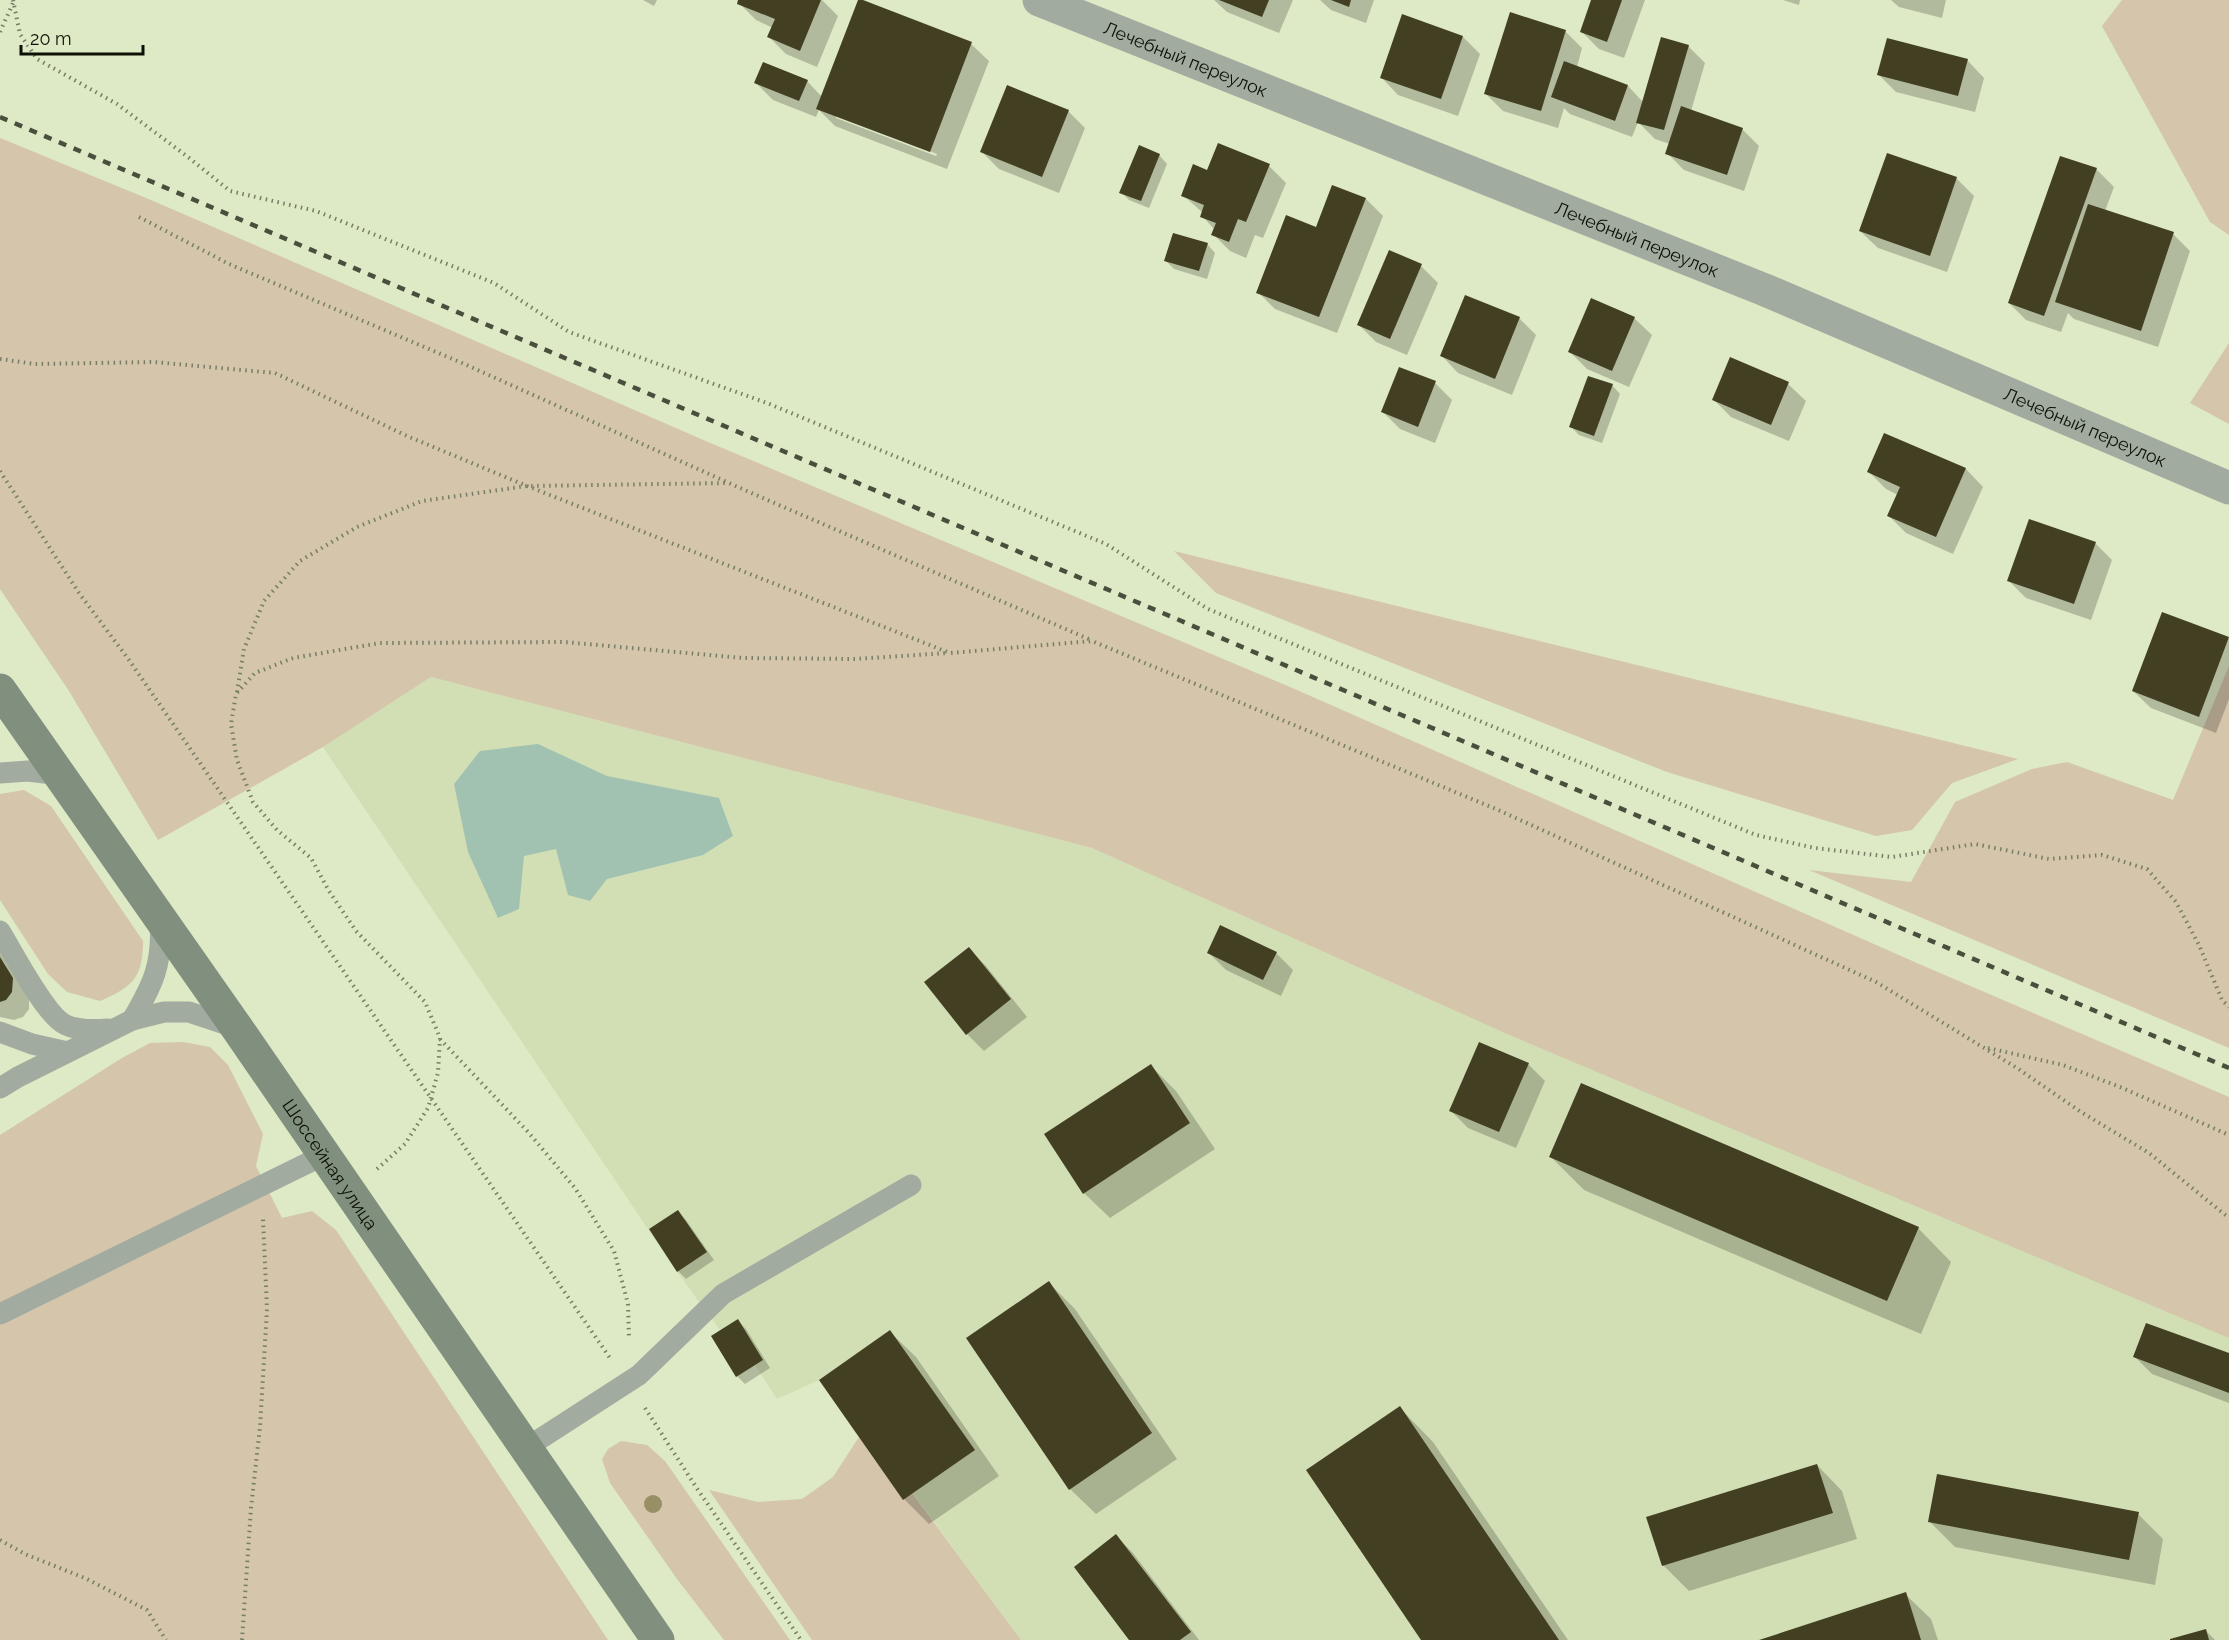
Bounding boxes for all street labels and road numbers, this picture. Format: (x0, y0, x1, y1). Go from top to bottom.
street label: Лечебный переулок (1101, 16, 1271, 101)
street label: Лечебный переулок (1552, 197, 1722, 281)
street label: Лечебный переулок (2001, 383, 2170, 471)
street label: Шоссейная улица (278, 1095, 383, 1233)

